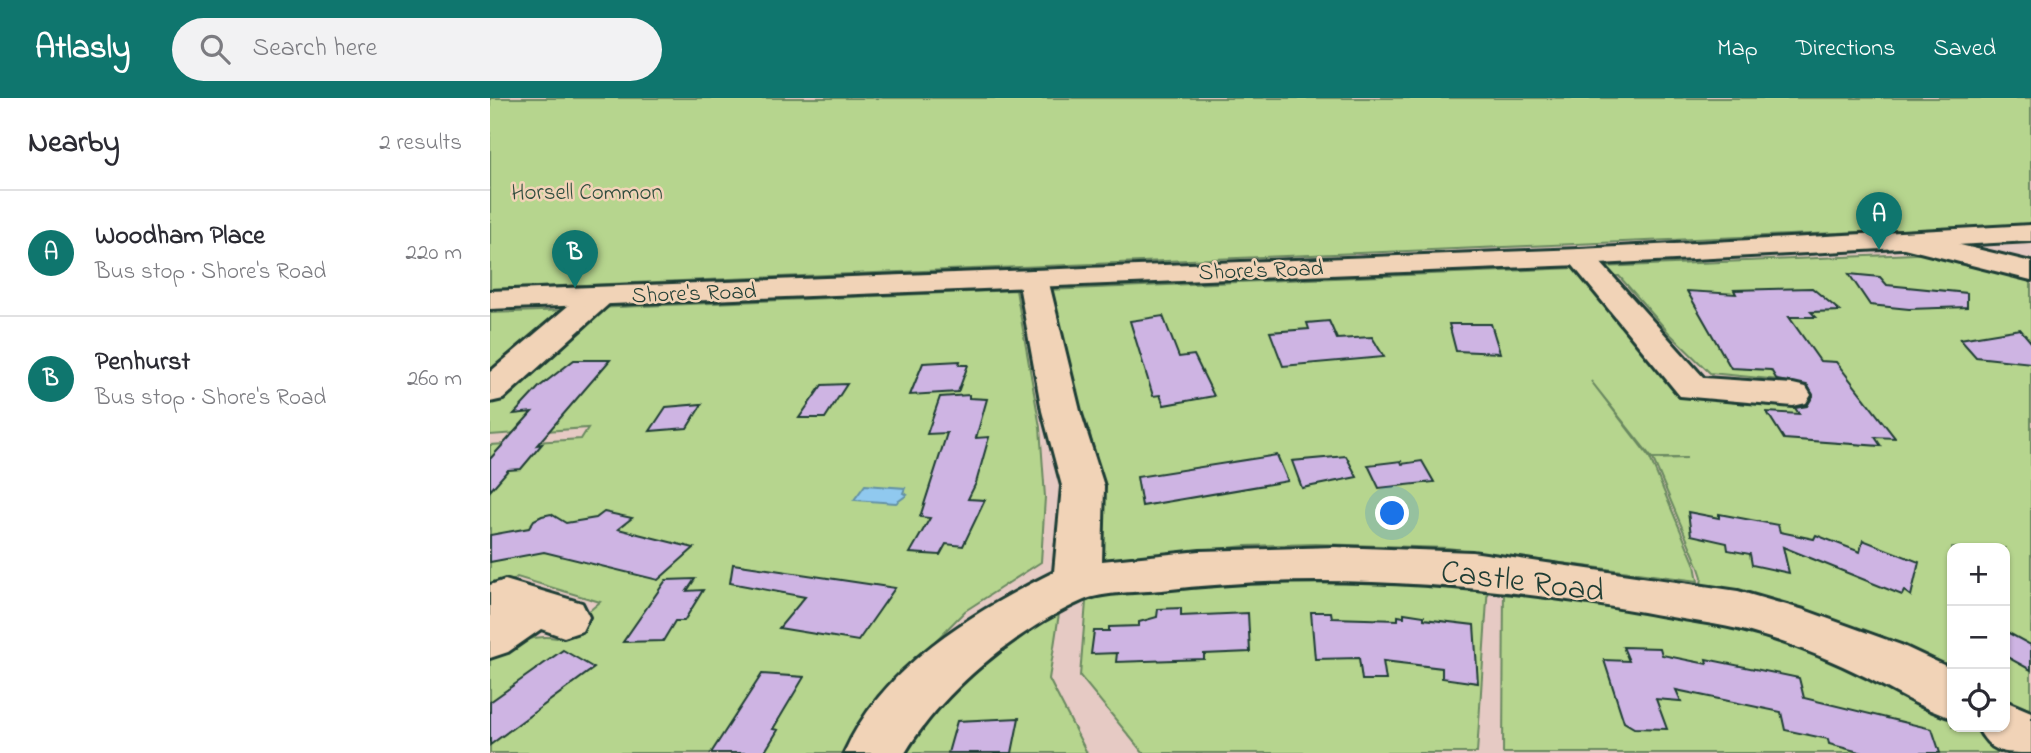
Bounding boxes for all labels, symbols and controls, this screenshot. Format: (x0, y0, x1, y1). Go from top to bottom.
search box (172, 18, 662, 81)
text: Atlasly (35, 25, 130, 73)
icon: search (196, 30, 234, 68)
text: Search here (252, 30, 377, 68)
text: Map (1717, 32, 1758, 67)
text: Directions (1796, 32, 1895, 67)
text: Saved (1933, 32, 1996, 67)
text: Nearby (28, 122, 120, 166)
text: 2 results (379, 127, 462, 160)
park label: Horsell Common (511, 177, 663, 210)
pin: A (1856, 192, 1902, 250)
text: Woodham Place (95, 218, 265, 256)
pin: B (552, 230, 598, 288)
text: A (44, 237, 58, 270)
text: 220 m (406, 237, 462, 270)
street label: Shore's Road (1198, 253, 1324, 290)
text: Bus stop · Shore's Road (95, 256, 326, 289)
street label: Shore's Road (631, 276, 757, 313)
text: Penhurst (95, 344, 190, 382)
text: B (43, 363, 59, 396)
text: 260 m (407, 363, 462, 396)
text: Bus stop · Shore's Road (95, 382, 326, 415)
your location (1375, 496, 1409, 530)
map controls (1947, 543, 2010, 732)
button: + (1947, 543, 2010, 606)
street label: Castle Road (1438, 549, 1607, 617)
button: − (1947, 606, 2010, 669)
button: locate (1947, 669, 2010, 732)

